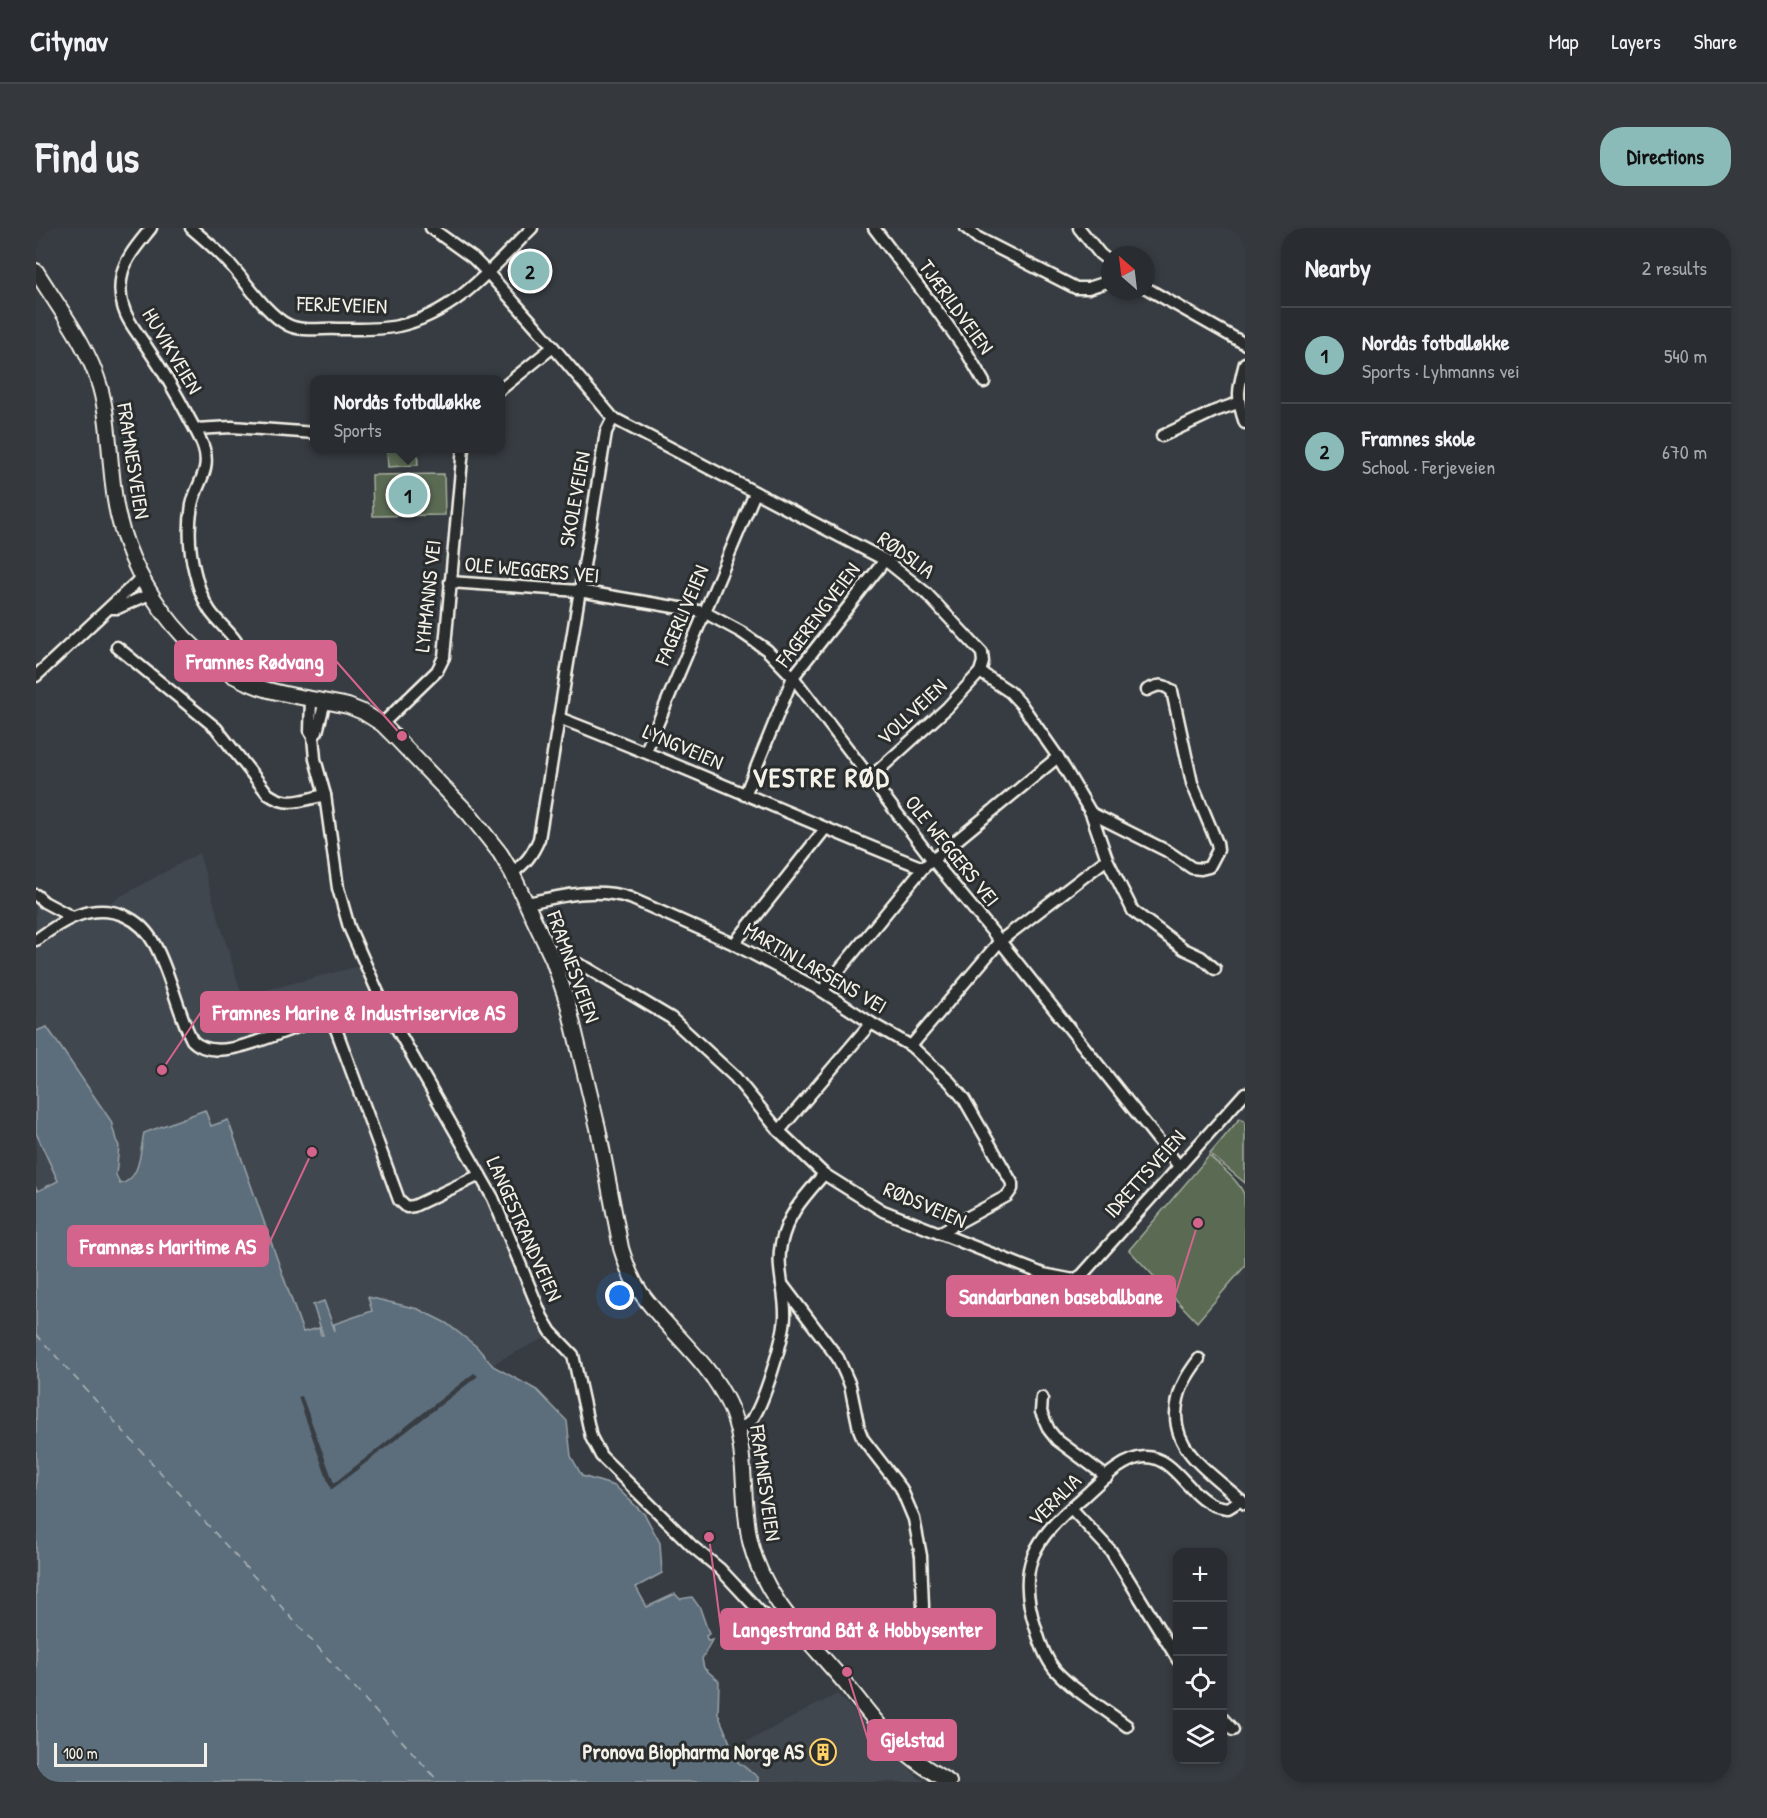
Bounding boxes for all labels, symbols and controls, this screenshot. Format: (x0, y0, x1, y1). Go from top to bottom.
text: Citynav (30, 22, 108, 60)
text: Map (1549, 27, 1578, 56)
text: Layers (1611, 27, 1661, 56)
text: Share (1694, 27, 1737, 56)
button: Directions (1600, 127, 1731, 186)
text: Find us (36, 128, 139, 185)
north arrow (1101, 246, 1155, 300)
pin: 2 (510, 248, 550, 294)
text: Nearby (1305, 250, 1371, 285)
street label: TJÆRILDVEIEN (912, 254, 1001, 360)
text: 2 results (1642, 254, 1707, 281)
street label: FERJEVEIEN (295, 288, 388, 321)
street label: HUVIKVEIEN (135, 302, 209, 399)
text: Nordås fotballøkke (1362, 327, 1510, 357)
text: 1 (1321, 342, 1328, 369)
text: 540 m (1664, 342, 1707, 369)
text: Sports · Lyhmanns vei (1362, 357, 1520, 384)
popup (310, 375, 505, 453)
text: Nordås fotballøkke (334, 386, 481, 416)
street label: FRAMNESVEIEN (110, 400, 157, 521)
text: Sports (334, 416, 382, 443)
text: Framnes skole (1362, 423, 1476, 453)
text: 2 (1320, 438, 1329, 465)
text: 670 m (1662, 438, 1707, 465)
street label: SKOLEVEIEN (552, 449, 597, 549)
text: School · Ferjeveien (1362, 453, 1495, 480)
pin: 1 (388, 472, 428, 518)
street label: RØDSLIA (872, 524, 941, 585)
street label: LYHMANNS VEI (407, 538, 448, 653)
street label: OLE WEGGERS VEI (463, 549, 601, 590)
street label: FAGERENGVEIEN (768, 556, 867, 674)
street label: FAGERLIVEIEN (647, 560, 716, 670)
callout: Framnes Rødvang (175, 641, 336, 681)
text: Framnes Rødvang (185, 646, 324, 677)
street label: VOLLVEIEN (870, 672, 953, 751)
street label: LYNGVEIEN (638, 717, 728, 776)
district label: VESTRE RØD (752, 759, 890, 795)
street label: OLE WEGGERS VEI (899, 789, 1006, 912)
street label: FRAMNESVEIEN (540, 906, 607, 1027)
street label: MARTIN LARSENS VEI (738, 915, 892, 1020)
callout: Framnes Marine & Industriservice AS (201, 992, 517, 1032)
text: Framnes Marine & Industriservice AS (212, 997, 506, 1027)
street label: IDRETTSVEIEN (1097, 1123, 1192, 1224)
street label: LANGESTRANDVEIEN (480, 1152, 569, 1306)
street label: RØDSVEIEN (879, 1174, 971, 1235)
callout: Framnæs Maritime AS (68, 1226, 268, 1266)
text: Framnæs Maritime AS (79, 1231, 257, 1261)
callout: Sandarbanen baseballbane (947, 1276, 1175, 1316)
your location (605, 1281, 634, 1310)
text: Sandarbanen baseballbane (959, 1281, 1163, 1311)
street label: FRAMNESVEIEN (743, 1422, 788, 1543)
street label: VERALIA (1022, 1467, 1087, 1532)
map controls (1173, 1548, 1227, 1764)
button: + (1173, 1548, 1227, 1602)
button: − (1173, 1602, 1227, 1656)
callout: Langestrand Båt & Hobbysenter (721, 1609, 995, 1649)
text: Langestrand Båt & Hobbysenter (733, 1614, 983, 1645)
button: locate (1173, 1656, 1227, 1710)
button: layers (1173, 1710, 1227, 1764)
callout: Gjelstad (868, 1720, 956, 1760)
text: Gjelstad (880, 1724, 944, 1754)
place label: Pronova Biopharma Norge AS (583, 1737, 804, 1767)
building icon: Pronova Biopharma Norge AS (808, 1737, 838, 1767)
scale bar (54, 1740, 207, 1768)
text: 100 m (63, 1742, 98, 1764)

